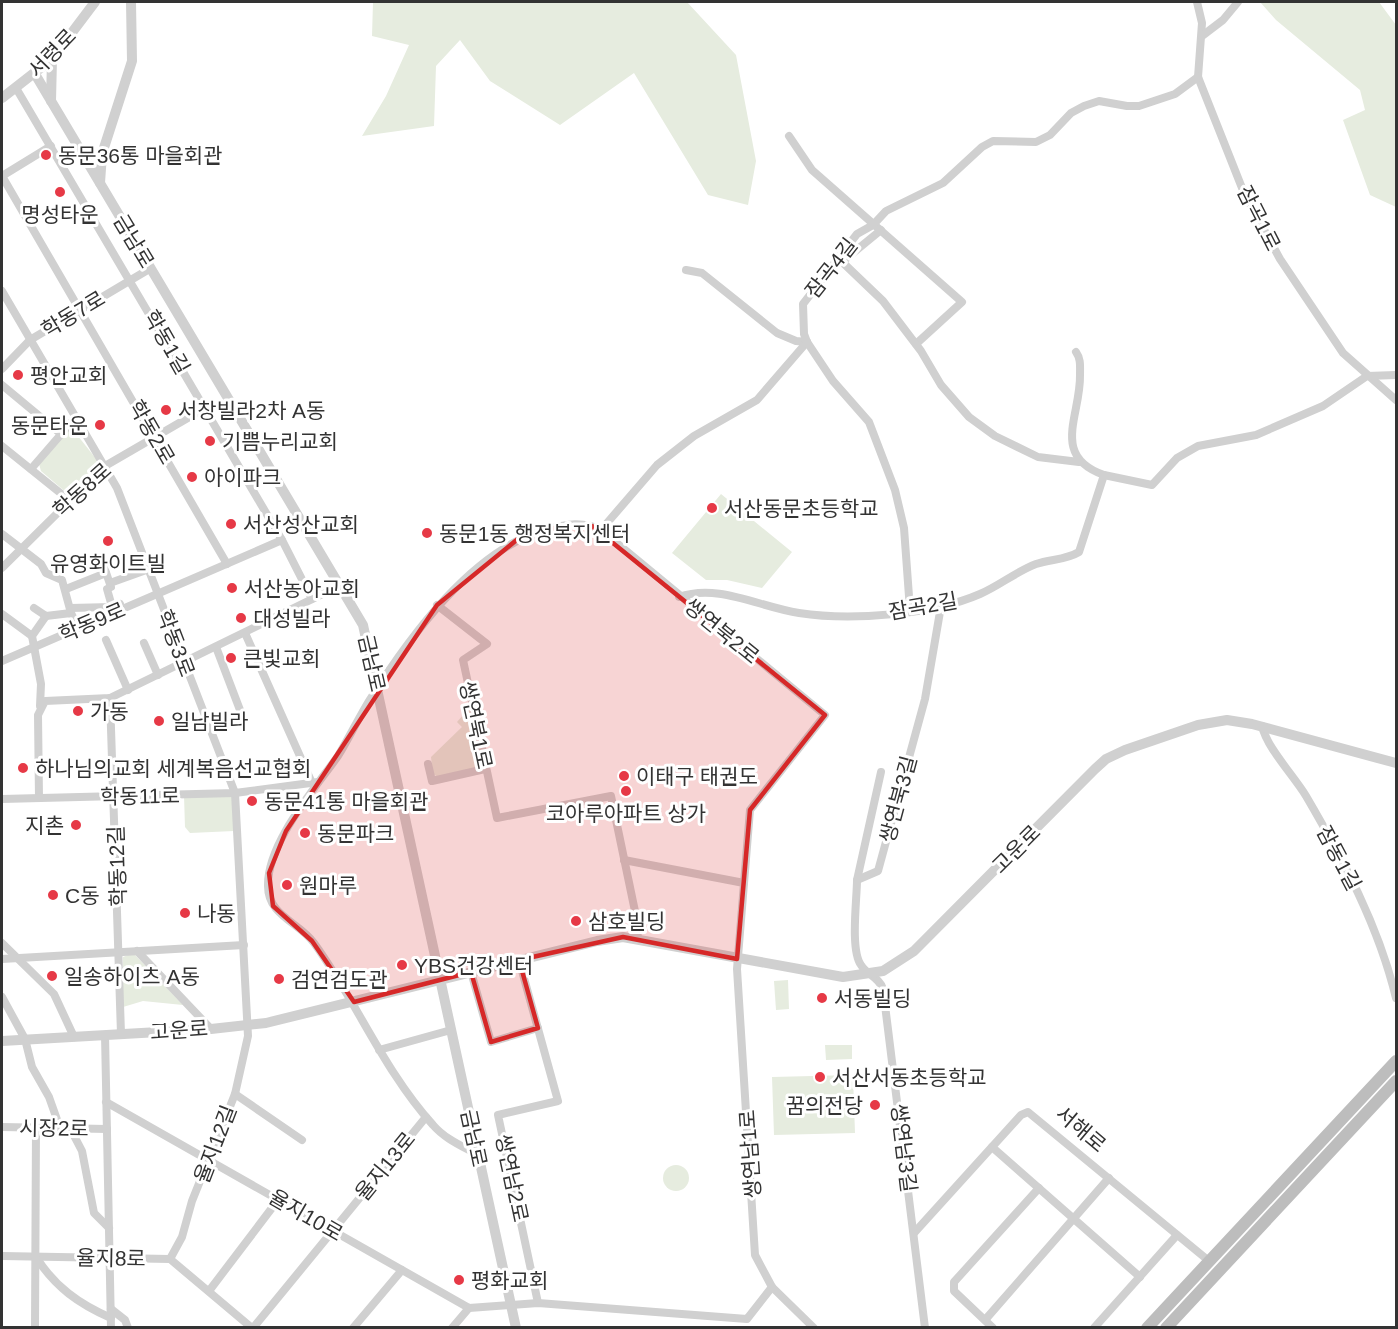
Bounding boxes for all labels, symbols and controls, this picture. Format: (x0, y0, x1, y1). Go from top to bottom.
street label: 서령로 (24, 24, 80, 82)
place label: 동문36통 마을회관 (58, 144, 222, 167)
marker: 동문36통 마을회관 (39, 148, 53, 162)
street label: 잠곡1로 (1233, 182, 1285, 254)
marker: 명성타운 (53, 185, 67, 199)
place label: 명성타운 (21, 203, 99, 226)
street label: 금남로 (109, 210, 159, 272)
street label: 잠곡4길 (801, 233, 861, 303)
street label: 학동7로 (37, 286, 109, 342)
street label: 학동1길 (140, 306, 194, 378)
place label: 평안교회 (30, 364, 107, 387)
marker: 평안교회 (11, 368, 25, 382)
street label: 학동2로 (125, 396, 179, 468)
place label: 서창빌라2차 A동 (178, 399, 325, 422)
marker: 서창빌라2차 A동 (159, 403, 173, 417)
place label: 동문타운 (11, 414, 88, 437)
marker: 동문타운 (93, 418, 107, 432)
place label: 기쁨누리교회 (222, 430, 338, 453)
marker: 기쁨누리교회 (203, 434, 217, 448)
street label: 학동8로 (48, 458, 116, 522)
place label: 아이파크 (204, 466, 281, 489)
marker: 아이파크 (185, 470, 199, 484)
place label: 서산동문초등학교 (724, 497, 879, 520)
marker: 서산동문초등학교 (705, 501, 719, 515)
place label: 서산성산교회 (243, 513, 359, 536)
marker: 서산성산교회 (224, 517, 238, 531)
place label: 동문1동 행정복지센터 (439, 522, 630, 545)
marker: 동문1동 행정복지센터 (420, 526, 434, 540)
marker: 유영화이트빌 (101, 534, 115, 548)
place label: 유영화이트빌 (50, 552, 166, 575)
place label: 서산농아교회 (244, 577, 360, 600)
marker: 서산농아교회 (225, 581, 239, 595)
street label: 잠곡2길 (887, 589, 959, 623)
street label: 쌍연북2로 (680, 594, 764, 668)
street label: 학동9로 (55, 598, 129, 646)
street label: 학동3로 (153, 606, 199, 680)
place label: 대성빌라 (253, 607, 330, 630)
marker: 대성빌라 (234, 611, 248, 625)
street label: 금남로 (354, 632, 390, 694)
place label: 큰빛교회 (243, 647, 320, 670)
marker: 큰빛교회 (224, 651, 238, 665)
street label: 쌍연북1로 (456, 679, 496, 771)
place label: 가동 (90, 700, 129, 723)
marker: 가동 (71, 704, 85, 718)
place label: 일남빌라 (171, 710, 248, 733)
marker: 일남빌라 (152, 714, 166, 728)
street label: 쌍연북3길 (875, 753, 921, 845)
place label: 하나님의교회 세계복음선교협회 (35, 757, 311, 780)
marker: 하나님의교회 세계복음선교협회 (16, 761, 30, 775)
place label: 이태구 태권도 (636, 765, 758, 788)
marker: 이태구 태권도 (617, 769, 631, 783)
street label: 학동11로 (100, 784, 180, 808)
marker: 코아루아파트 상가 (619, 784, 633, 798)
place label: 동문41통 마을회관 (264, 790, 428, 813)
marker: 동문41통 마을회관 (245, 794, 259, 808)
place label: 코아루아파트 상가 (546, 802, 706, 825)
place label: 지촌 (25, 814, 64, 837)
marker: 지촌 (69, 818, 83, 832)
street label: 고운로 (987, 820, 1045, 878)
place label: 동문파크 (317, 822, 394, 845)
street label: 잠동1길 (1312, 822, 1366, 894)
street label: 학동12길 (104, 825, 130, 907)
marker: 동문파크 (298, 826, 312, 840)
place label: 원마루 (299, 874, 357, 897)
marker: 원마루 (280, 878, 294, 892)
place label: C동 (65, 884, 100, 907)
marker: C동 (46, 888, 60, 902)
place label: 나동 (197, 902, 236, 925)
marker: 나동 (178, 906, 192, 920)
place label: 삼호빌딩 (588, 910, 665, 933)
marker: 삼호빌딩 (569, 914, 583, 928)
place label: YBS건강센터 (414, 954, 533, 977)
marker: YBS건강센터 (395, 958, 409, 972)
place label: 일송하이츠 A동 (64, 965, 200, 988)
place label: 검연검도관 (291, 968, 388, 991)
marker: 일송하이츠 A동 (45, 969, 59, 983)
marker: 검연검도관 (272, 972, 286, 986)
place label: 서동빌딩 (834, 987, 911, 1010)
marker: 서동빌딩 (815, 991, 829, 1005)
street label: 고운로 (149, 1017, 209, 1043)
place label: 서산서동초등학교 (832, 1066, 987, 1089)
marker: 서산서동초등학교 (813, 1070, 827, 1084)
place label: 꿈의전당 (786, 1094, 863, 1117)
marker: 꿈의전당 (868, 1098, 882, 1112)
street label: 율지12길 (190, 1102, 240, 1186)
street label: 쌍연남3길 (887, 1102, 921, 1194)
street label: 서해로 (1051, 1102, 1111, 1156)
street label: 금남로 (457, 1107, 491, 1169)
street label: 쌍연남1로 (735, 1109, 765, 1199)
street label: 시장2로 (19, 1116, 89, 1140)
street label: 율지13로 (350, 1127, 420, 1205)
street label: 쌍연남2로 (492, 1132, 532, 1224)
street label: 율지10로 (265, 1185, 347, 1245)
street label: 율지8로 (76, 1246, 146, 1270)
place label: 평화교회 (471, 1269, 548, 1292)
marker: 평화교회 (452, 1273, 466, 1287)

